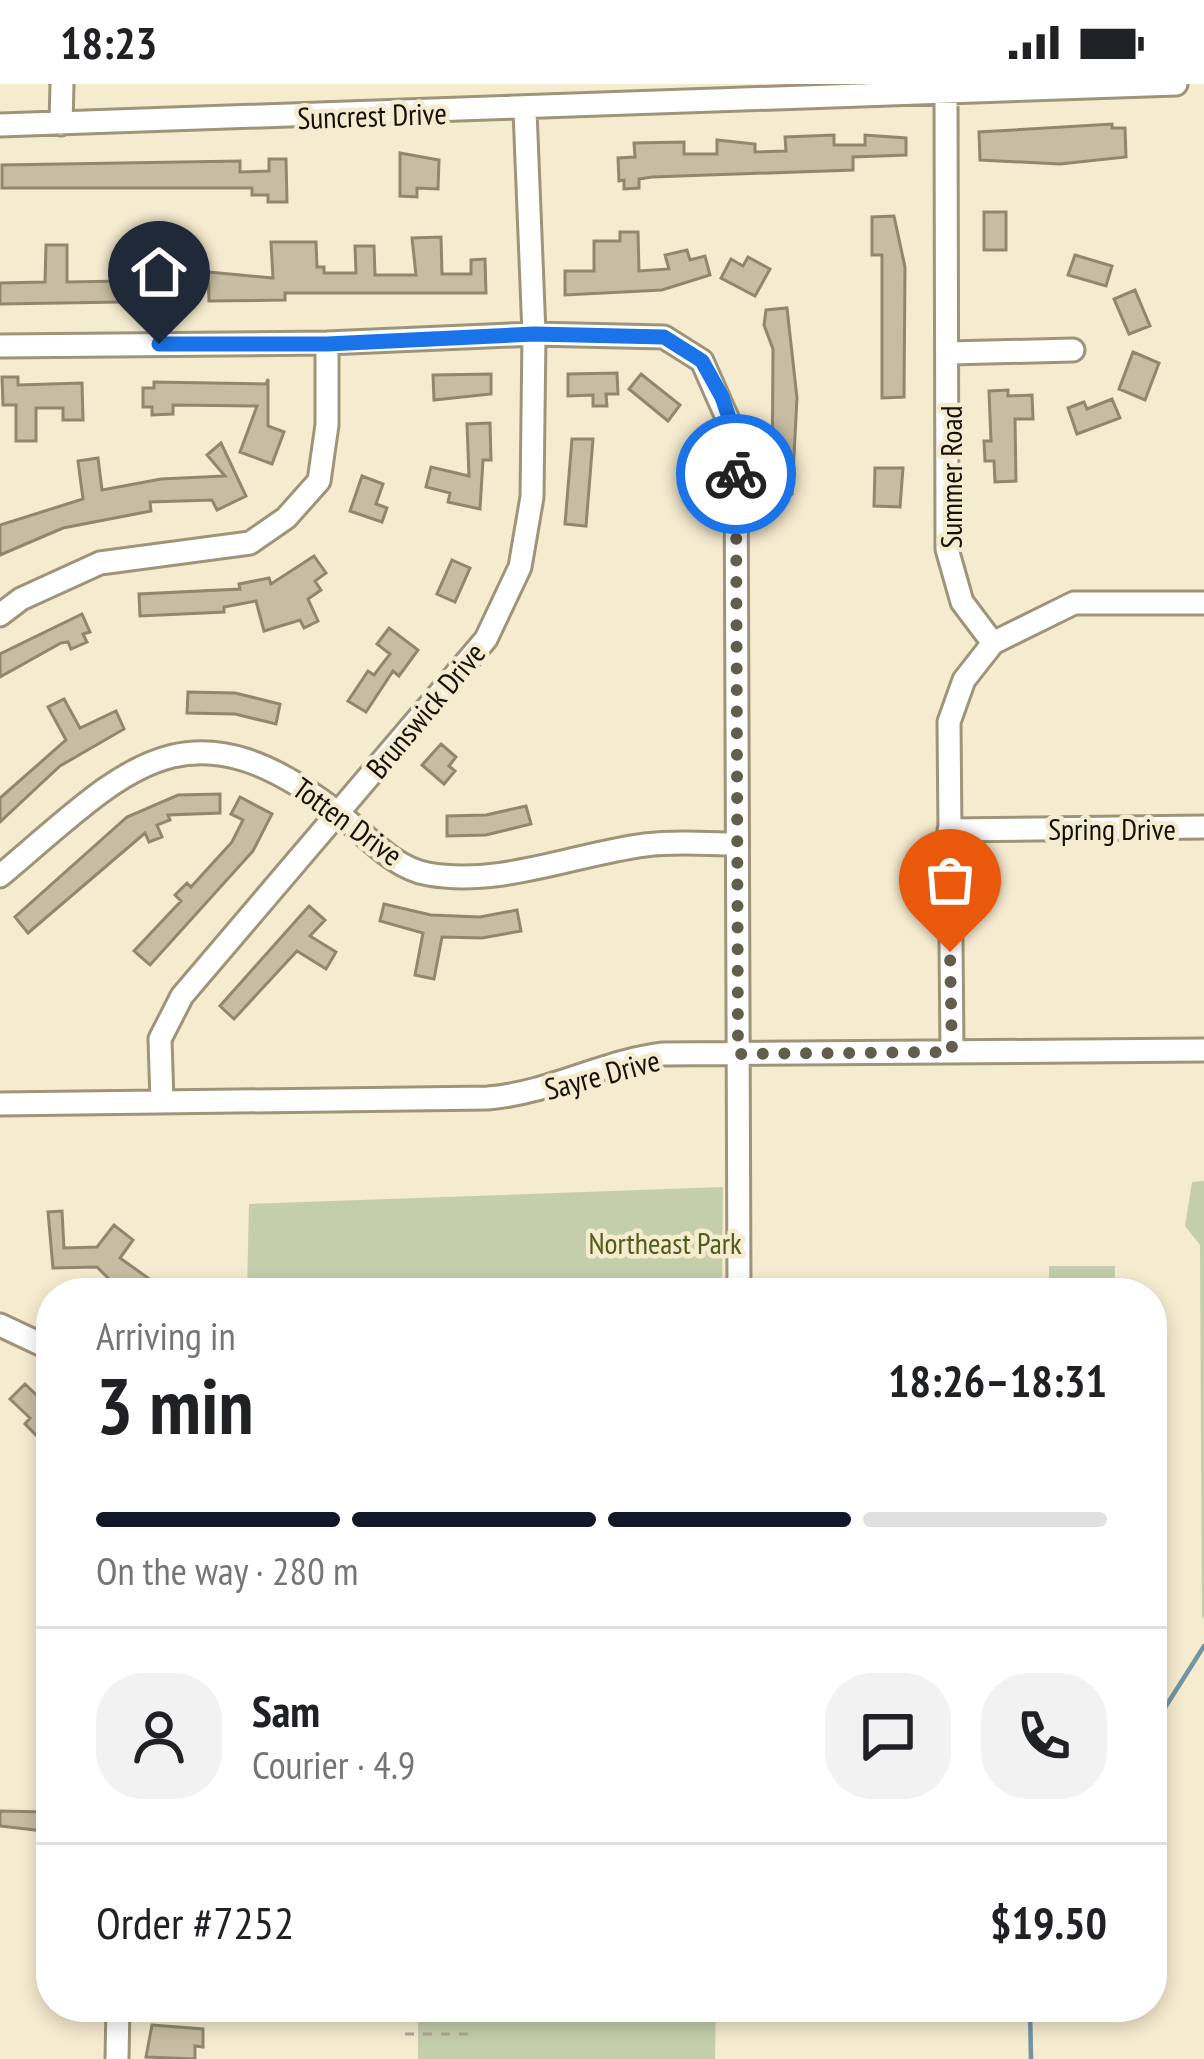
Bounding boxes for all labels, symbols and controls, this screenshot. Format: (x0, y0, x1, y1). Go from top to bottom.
text: 18:23 (60, 13, 157, 71)
street label: Suncrest Drive (297, 93, 447, 137)
pin (108, 221, 210, 344)
icon: home (126, 239, 192, 305)
street label: Summer Road (931, 405, 970, 549)
courier (676, 414, 796, 534)
icon: bike (703, 441, 769, 507)
street label: Brunswick Drive (357, 634, 493, 786)
street label: Totten Drive (286, 768, 410, 874)
street label: Spring Drive (1048, 809, 1176, 848)
pin (899, 829, 1001, 952)
icon: bag (917, 847, 983, 913)
street label: Sayre Drive (540, 1040, 664, 1108)
park label: Northeast Park (588, 1223, 742, 1262)
text: Arriving in (96, 1310, 236, 1361)
text: 18:26–18:31 (888, 1351, 1107, 1409)
text: 3 min (96, 1355, 254, 1456)
text: On the way · 280 m (96, 1545, 358, 1596)
button: person (96, 1673, 222, 1799)
button: chat (825, 1673, 951, 1799)
button: phone (981, 1673, 1107, 1799)
text: Sam (252, 1681, 320, 1739)
text: Courier · 4.9 (252, 1739, 415, 1790)
text: Order #7252 (96, 1893, 294, 1951)
text: $19.50 (990, 1893, 1107, 1951)

